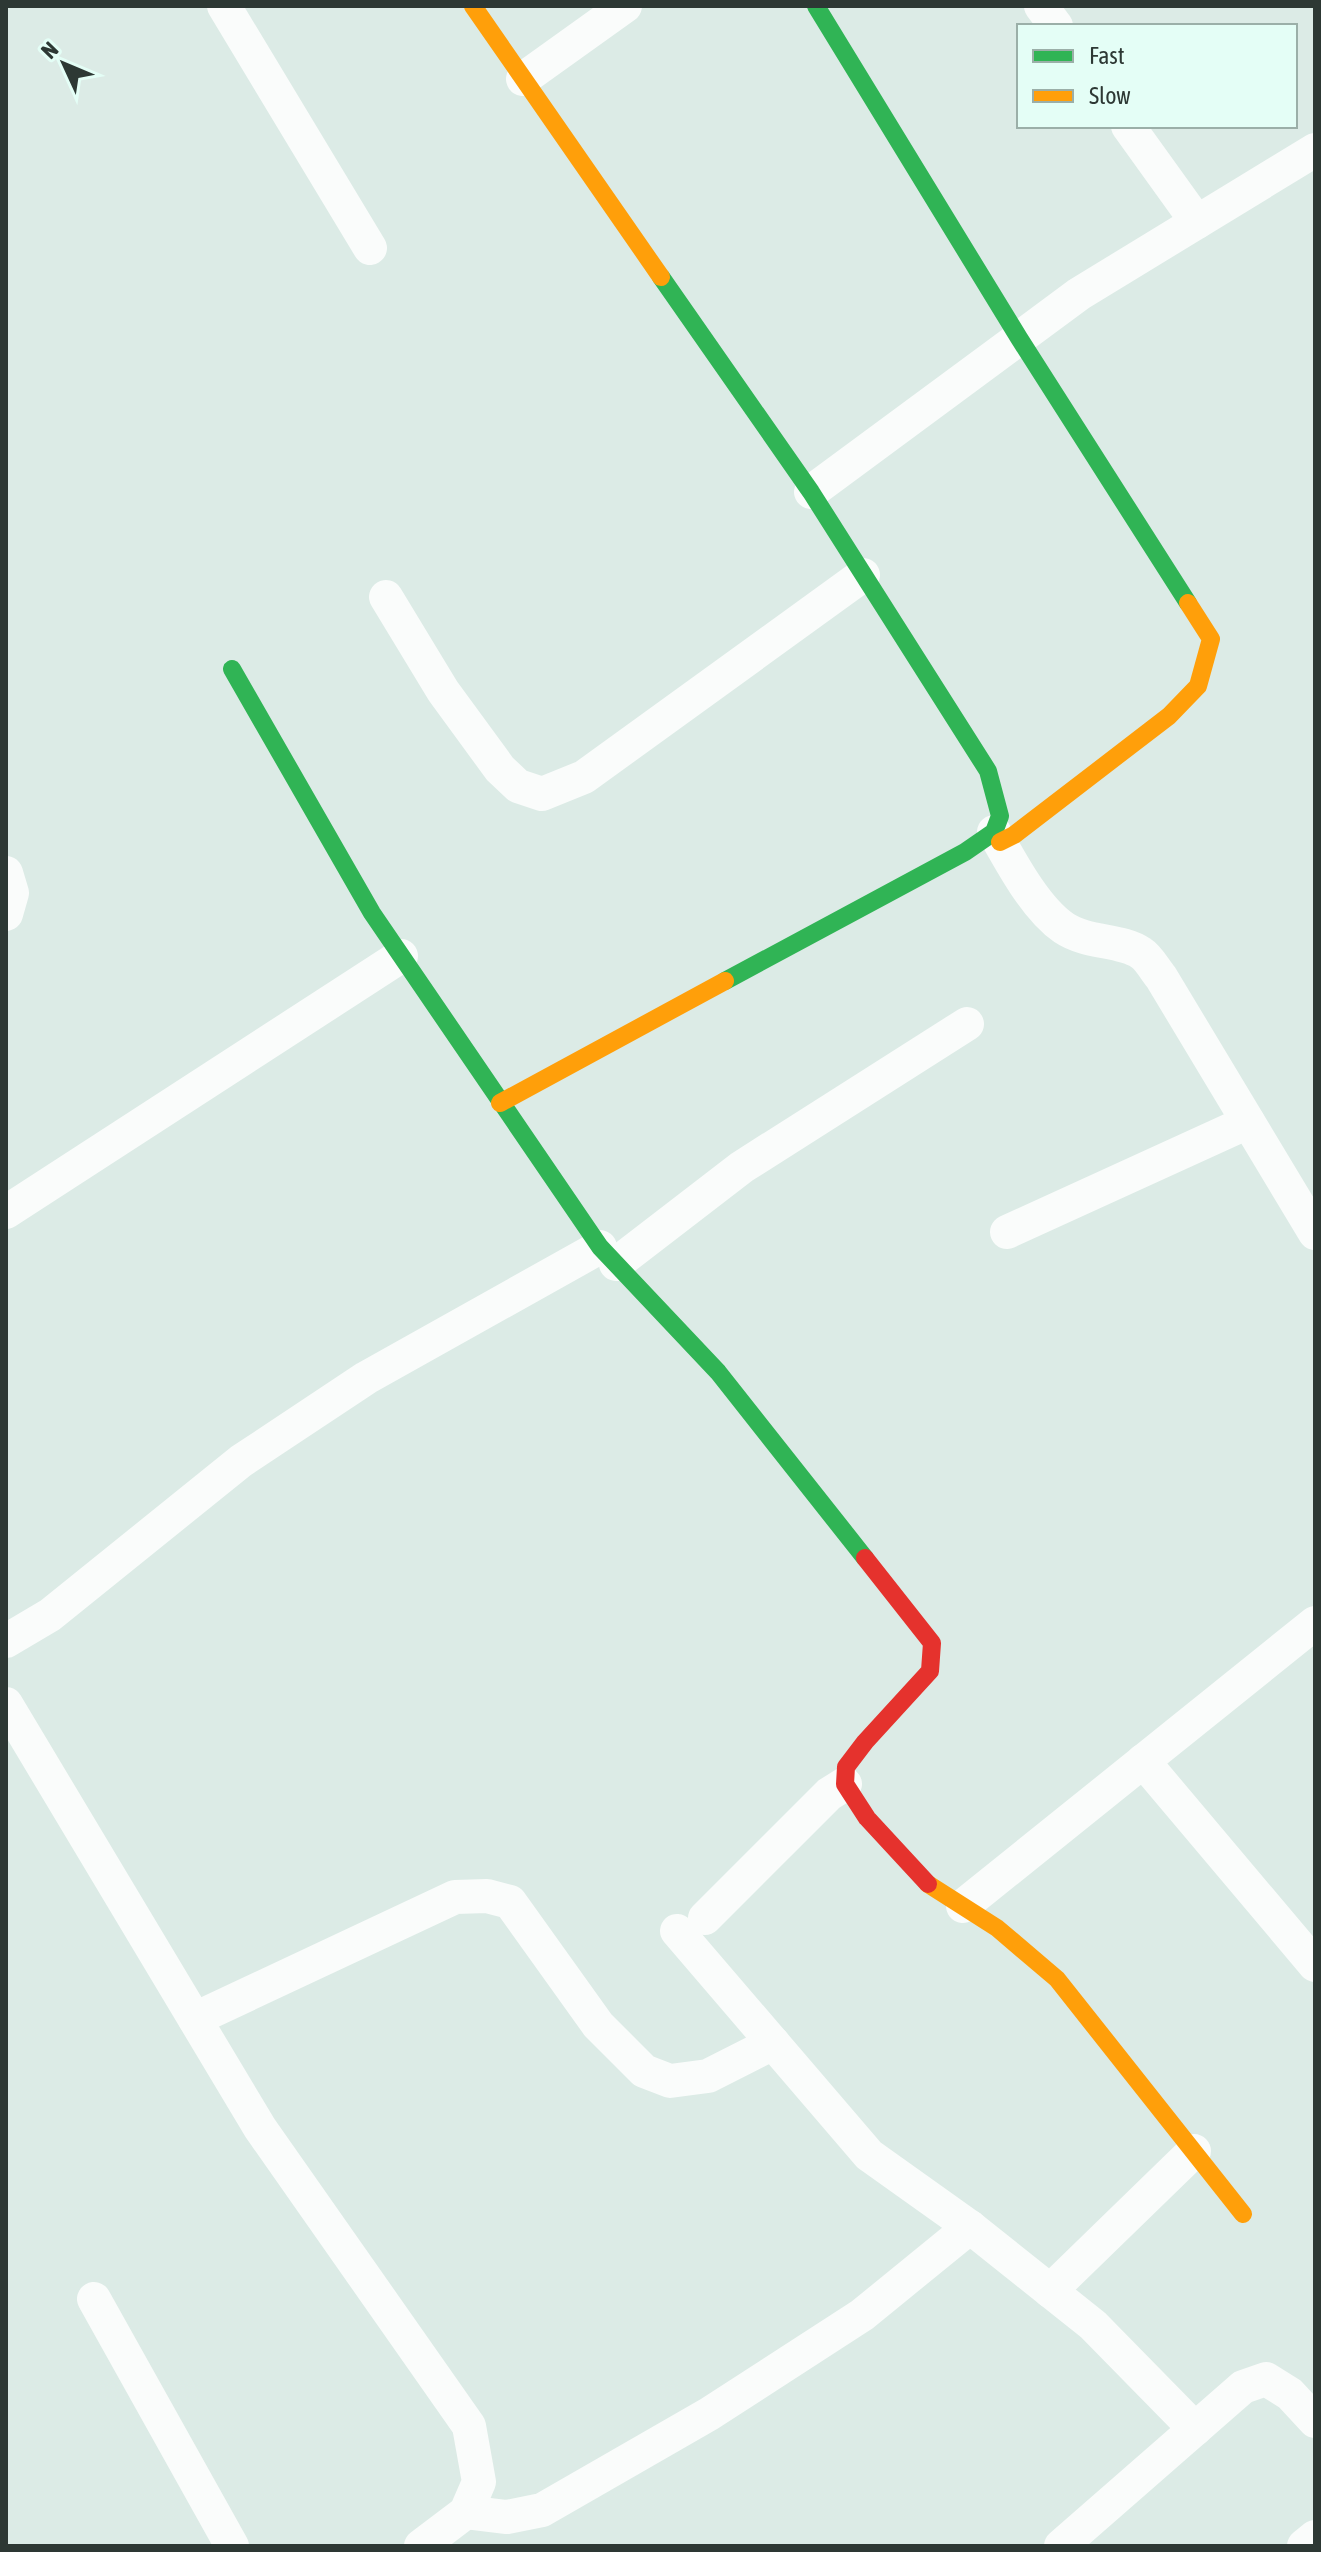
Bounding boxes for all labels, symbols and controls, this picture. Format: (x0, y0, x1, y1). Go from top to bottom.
north arrow (24, 24, 104, 104)
legend (1017, 24, 1297, 128)
text: N (36, 36, 63, 64)
text: Fast (1089, 42, 1125, 69)
text: Slow (1089, 82, 1131, 109)

